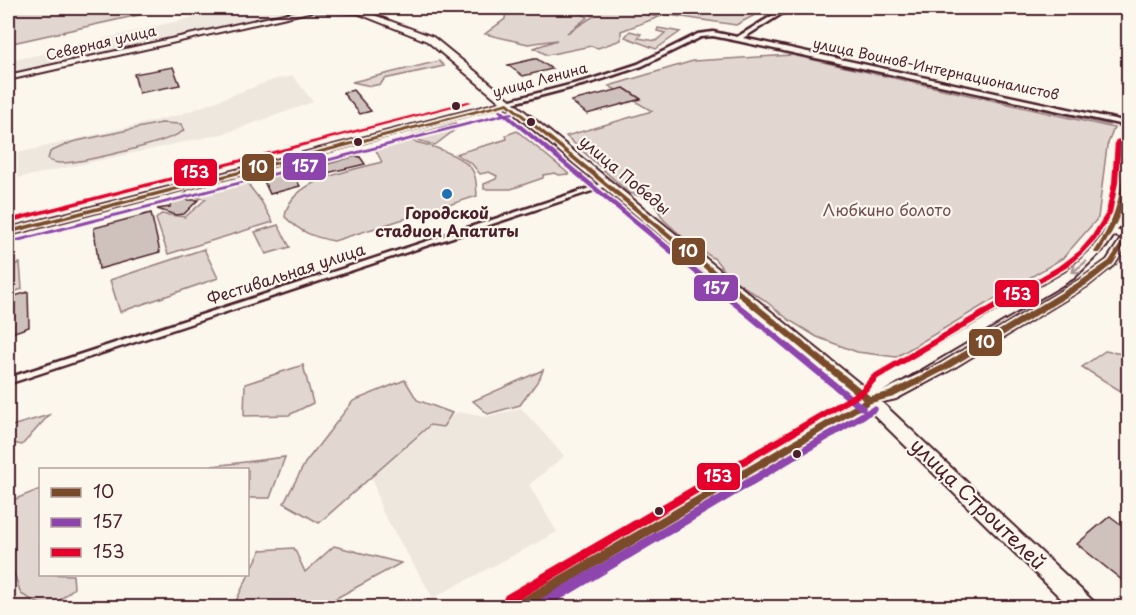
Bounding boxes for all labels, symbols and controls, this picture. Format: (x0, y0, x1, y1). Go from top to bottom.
street label: Северная улица (44, 20, 158, 65)
street label: улица Воинов-Интернационалистов (811, 32, 1061, 105)
street label: улица Ленина (490, 57, 590, 102)
unlabelled marker (450, 100, 462, 112)
unlabelled marker (525, 116, 537, 128)
street label: улица Победы (575, 129, 677, 220)
unlabelled marker (352, 136, 364, 148)
line badge: 157 (282, 152, 327, 181)
line badge: 10 (241, 153, 275, 182)
text: 157 (292, 153, 318, 177)
text: 10 (248, 154, 268, 178)
line badge: 153 (173, 158, 218, 187)
text: 153 (181, 159, 209, 183)
marker: Городской стадион Апатиты (440, 187, 454, 201)
park label: Любкино болото (823, 197, 951, 221)
place label: Городской стадион Апатиты (375, 200, 519, 242)
street label: Фестивальная улица (204, 236, 368, 310)
line badge: 10 (671, 237, 706, 266)
text: 10 (678, 238, 698, 262)
one-way arrow (1072, 261, 1088, 274)
line badge: 157 (693, 274, 739, 302)
text: 157 (703, 275, 729, 299)
line badge: 153 (994, 279, 1040, 308)
text: 153 (1003, 281, 1031, 305)
line badge: 10 (968, 328, 1003, 357)
text: 10 (975, 329, 995, 353)
street label: улица Строителей (904, 430, 1053, 576)
unlabelled marker (791, 448, 803, 460)
line badge: 153 (696, 462, 741, 491)
text: 153 (704, 463, 732, 487)
legend (39, 468, 249, 576)
text: 10 (93, 477, 114, 504)
unlabelled marker (653, 505, 665, 517)
text: 157 (93, 507, 123, 534)
text: 153 (93, 537, 125, 564)

